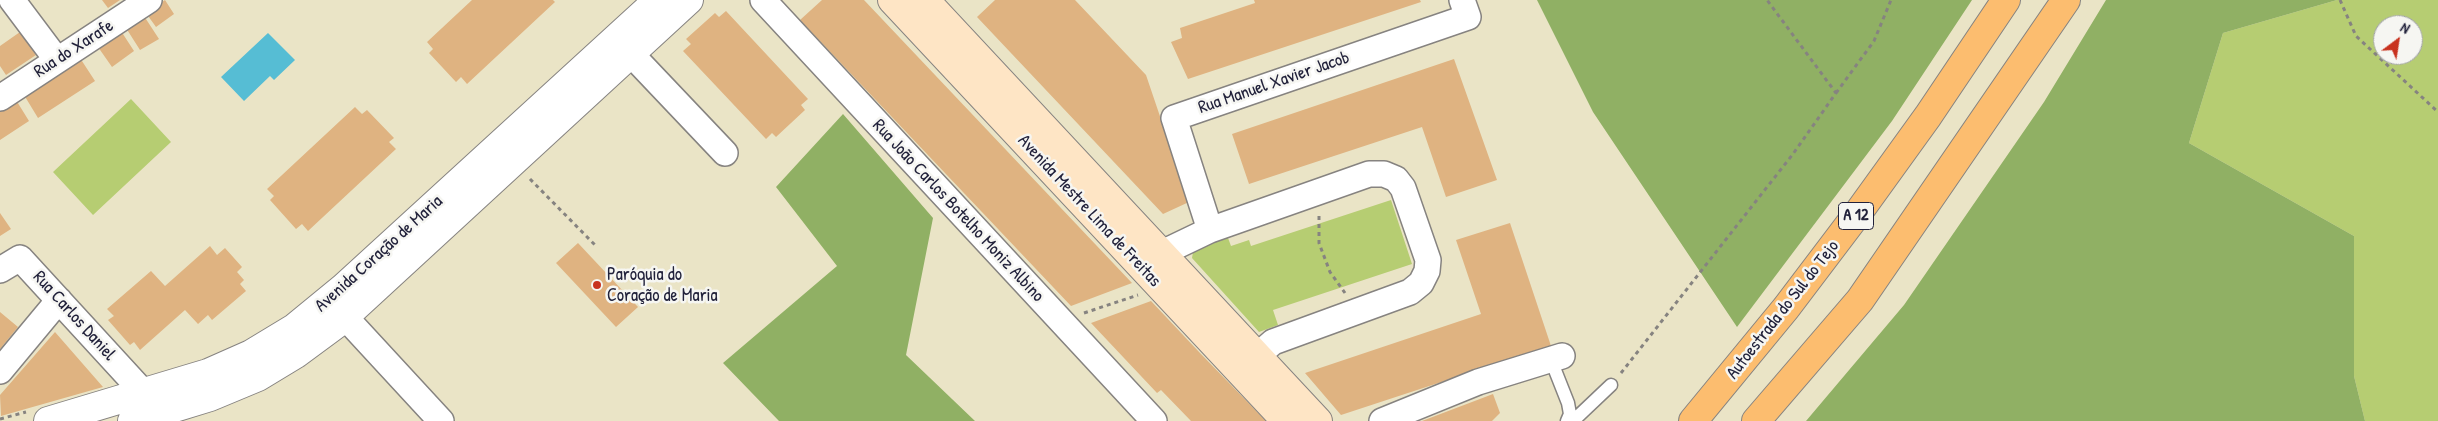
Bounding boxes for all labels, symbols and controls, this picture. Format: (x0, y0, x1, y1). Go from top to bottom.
street label: Rua do Xarafe (30, 15, 118, 83)
north arrow (2373, 15, 2423, 65)
text: N (2397, 18, 2414, 38)
street label: Rua Manuel Xavier Jacob (1196, 47, 1352, 119)
street label: Rua João Carlos Botelho Moniz Albino (868, 115, 1048, 307)
street label: Avenida Mestre Lima de Freitas (1013, 130, 1165, 292)
street label: Avenida Coração de Maria (311, 191, 447, 317)
road number: A 12 (1838, 202, 1874, 230)
street label: Autoestrada do Sul do Tejo (1722, 236, 1844, 384)
place label: Paróquia do Coração de Maria (607, 264, 718, 306)
street label: Rua Carlos Daniel (28, 267, 120, 365)
marker: Paróquia do Coração de Maria (591, 279, 603, 291)

